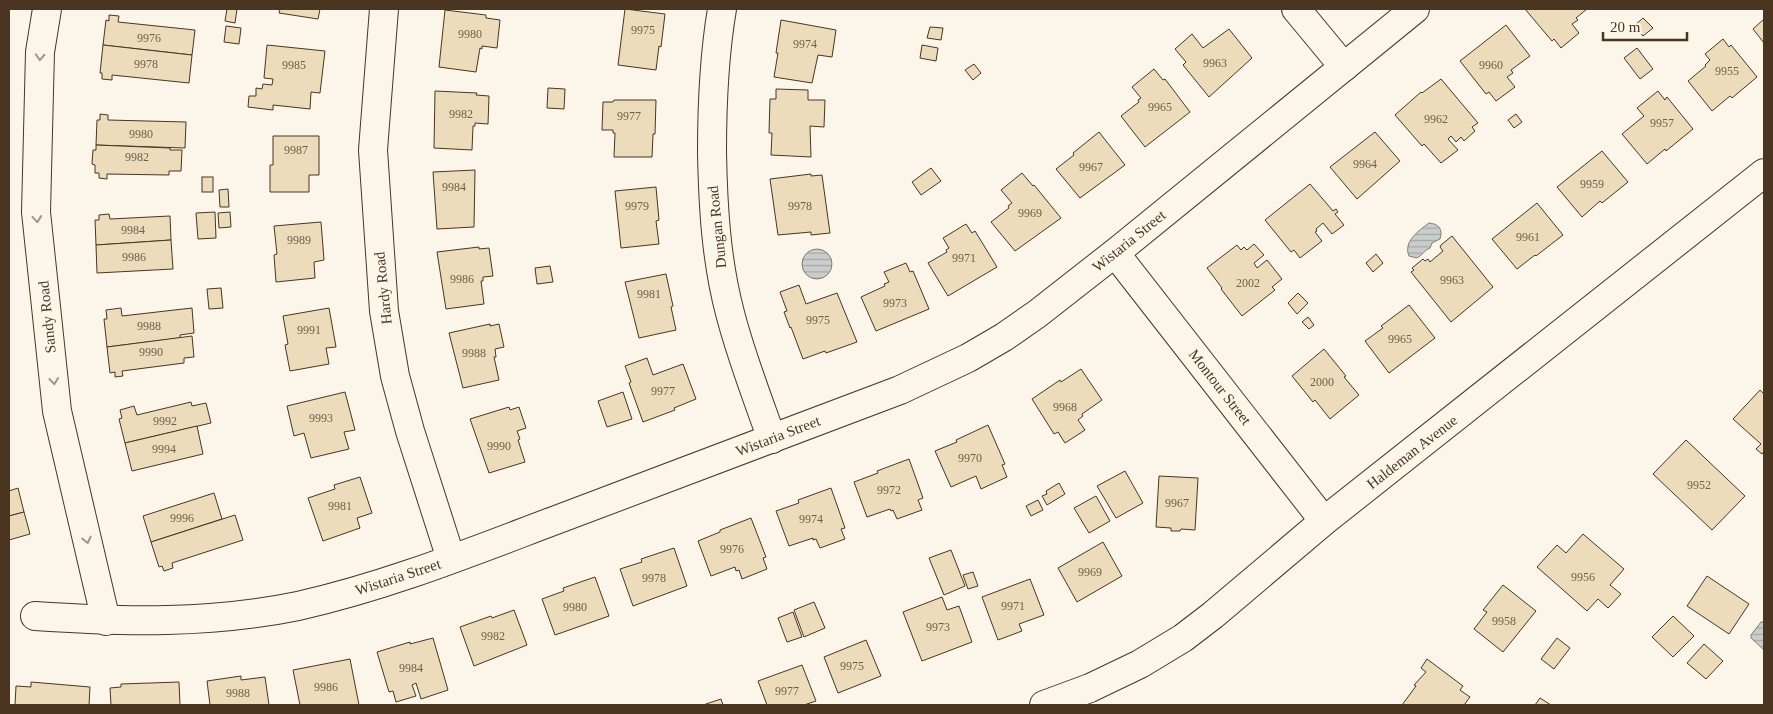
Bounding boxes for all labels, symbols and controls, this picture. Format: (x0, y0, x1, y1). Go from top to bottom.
scale bar (1603, 10, 1687, 42)
text: 20 m (1610, 19, 1641, 35)
house number: 9975 (631, 23, 655, 37)
house number: 9980 (458, 27, 482, 41)
house number: 9976 (137, 31, 161, 45)
house number: 9974 (793, 37, 817, 51)
one-way arrow (34, 53, 45, 61)
house number: 9963 (1203, 56, 1227, 70)
house number: 9978 (134, 57, 158, 71)
house number: 9985 (282, 58, 306, 72)
house number: 9960 (1479, 58, 1503, 72)
house number: 9955 (1715, 64, 1739, 78)
house number: 9965 (1148, 100, 1172, 114)
house number: 9982 (449, 107, 473, 121)
house number: 9977 (617, 109, 641, 123)
house number: 9962 (1424, 112, 1448, 126)
house number: 9957 (1650, 116, 1674, 130)
house number: 9980 (129, 127, 153, 141)
house number: 9987 (284, 143, 308, 157)
house number: 9982 (125, 150, 149, 164)
house number: 9964 (1353, 157, 1377, 171)
house number: 9967 (1079, 160, 1103, 174)
house number: 9959 (1580, 177, 1604, 191)
house number: 9984 (442, 180, 466, 194)
street label: Dungan Road (705, 184, 729, 269)
house number: 9979 (625, 199, 649, 213)
house number: 9978 (788, 199, 812, 213)
house number: 9969 (1018, 206, 1042, 220)
street label: Wistaria Street (1089, 206, 1169, 275)
one-way arrow (31, 216, 42, 224)
house number: 9984 (121, 223, 145, 237)
house number: 9961 (1516, 230, 1540, 244)
house number: 9989 (287, 233, 311, 247)
house number: 9986 (122, 250, 146, 264)
street label: Hardy Road (371, 250, 395, 325)
house number: 9971 (952, 251, 976, 265)
house number: 9986 (450, 272, 474, 286)
house number: 9963 (1440, 273, 1464, 287)
house number: 2002 (1236, 276, 1260, 290)
street label: Sandy Road (35, 279, 59, 354)
house number: 9981 (637, 287, 661, 301)
house number: 9973 (883, 296, 907, 310)
house number: 9975 (806, 313, 830, 327)
house number: 9988 (137, 319, 161, 333)
house number: 9991 (297, 323, 321, 337)
house number: 9965 (1388, 332, 1412, 346)
house number: 9990 (139, 345, 163, 359)
house number: 9988 (462, 346, 486, 360)
street label: Montour Street (1186, 346, 1255, 429)
house number: 2000 (1310, 375, 1334, 389)
one-way arrow (48, 377, 59, 385)
house number: 9977 (651, 384, 675, 398)
house number: 9968 (1053, 400, 1077, 414)
house number: 9993 (309, 411, 333, 425)
street label: Wistaria Street (734, 412, 823, 459)
street label: Haldeman Avenue (1364, 412, 1461, 492)
house number: 9992 (153, 414, 177, 428)
house number: 9990 (487, 439, 511, 453)
house number: 9994 (152, 442, 176, 456)
house number: 9970 (958, 451, 982, 465)
house number: 9952 (1687, 478, 1711, 492)
house number: 9972 (877, 483, 901, 497)
house number: 9967 (1165, 496, 1189, 510)
house number: 9981 (328, 499, 352, 513)
house number: 9996 (170, 511, 194, 525)
house number: 9974 (799, 512, 823, 526)
one-way arrow (81, 535, 92, 544)
house number: 9976 (720, 542, 744, 556)
street label: Wistaria Street (353, 555, 444, 598)
house number: 9969 (1078, 565, 1102, 579)
house number: 9956 (1571, 570, 1595, 584)
house number: 9978 (642, 571, 666, 585)
house number: 9971 (1001, 599, 1025, 613)
house number: 9980 (563, 600, 587, 614)
house number: 9958 (1492, 614, 1516, 628)
house number: 9973 (926, 620, 950, 634)
house number: 9982 (481, 629, 505, 643)
house number: 9975 (840, 659, 864, 673)
house number: 9984 (399, 661, 423, 675)
house number: 9986 (314, 680, 338, 694)
house number: 9977 (775, 684, 799, 698)
house number: 9988 (226, 686, 250, 700)

